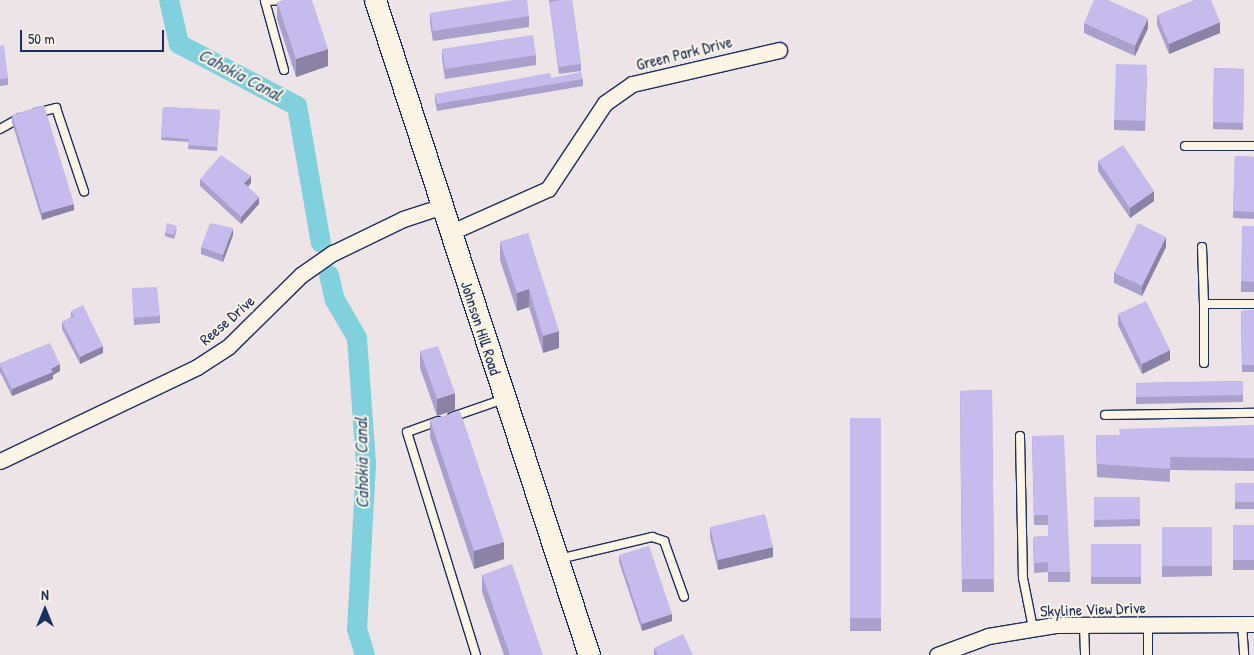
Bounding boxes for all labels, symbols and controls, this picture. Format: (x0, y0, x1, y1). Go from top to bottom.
scale bar (22, 20, 166, 52)
text: 50 m (28, 28, 55, 49)
street label: Green Park Drive (634, 32, 734, 74)
water label: Cahokia Canal (195, 44, 285, 106)
street label: Johnson Hill Road (457, 279, 505, 377)
street label: Reese Drive (196, 291, 258, 349)
water label: Cahokia Canal (350, 417, 374, 509)
north arrow (20, 585, 70, 635)
text: N (41, 585, 49, 604)
street label: Skyline View Drive (1040, 598, 1146, 620)

